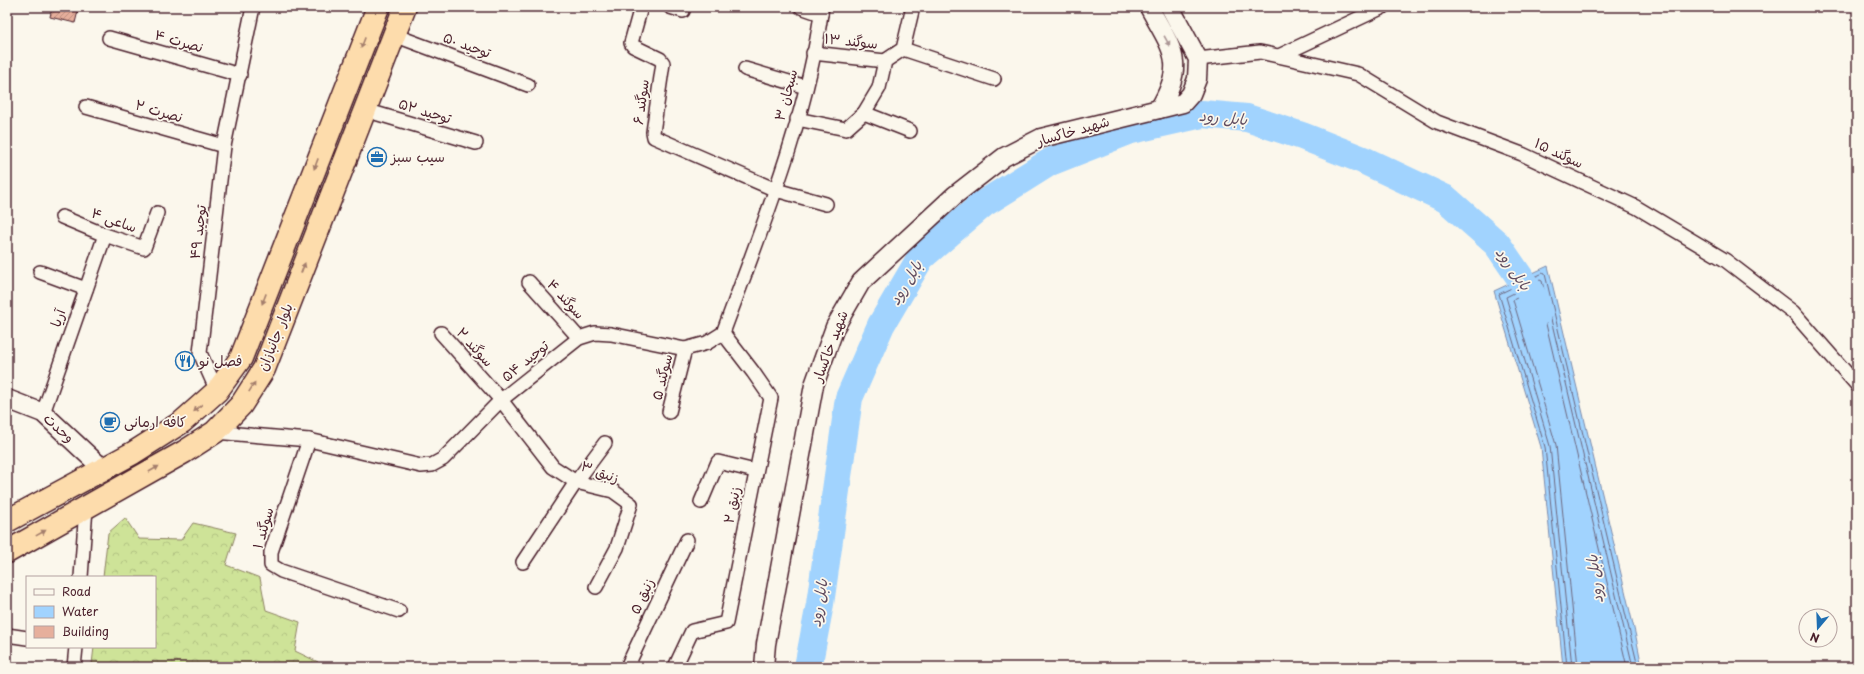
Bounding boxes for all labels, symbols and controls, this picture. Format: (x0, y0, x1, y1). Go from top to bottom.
street label: نصرت ۴ (152, 24, 206, 57)
street label: توحید ۵۰ (440, 26, 495, 63)
street label: سوگند ۱۳ (823, 27, 879, 54)
one-way arrow (1164, 35, 1171, 47)
one-way arrow (360, 38, 366, 50)
street label: سبحان ۳ (769, 67, 803, 123)
street label: سوگند ۶ (627, 78, 654, 126)
street label: توحید ۵۲ (396, 93, 455, 129)
street label: نصرت ۲ (133, 94, 185, 127)
water label: بابل رود (1198, 103, 1249, 130)
street label: شهید خاکسار (1033, 110, 1112, 151)
street label: سوگند ۱۵ (1531, 132, 1587, 173)
office icon: سیب سبز (366, 146, 388, 168)
place label: سیب سبز (390, 146, 445, 167)
one-way arrow (313, 159, 319, 171)
street label: ساعی ۴ (89, 202, 140, 237)
street label: توحید ۴۹ (184, 203, 211, 260)
water label: بابل رود (1491, 242, 1538, 295)
water label: بابل رود (882, 255, 927, 309)
one-way arrow (301, 261, 307, 273)
street label: سوگند ۴ (543, 274, 590, 323)
one-way arrow (260, 293, 266, 305)
street label: بلوار جانبازان (251, 300, 298, 374)
street label: آریا (45, 306, 70, 330)
street label: شهید خاکسار (806, 307, 853, 385)
street label: سوگند ۲ (452, 322, 499, 371)
street label: توحید ۵۴ (496, 334, 554, 386)
restaurant icon: فصل نو (174, 350, 196, 372)
place label: فصل نو (198, 350, 242, 371)
street label: سوگند ۵ (646, 352, 677, 402)
one-way arrow (248, 382, 256, 392)
one-way arrow (193, 403, 203, 413)
street label: وحدت (39, 408, 80, 447)
cafe icon: کافه ارمانی (99, 411, 121, 433)
place label: کافه ارمانی (124, 411, 186, 432)
street label: زنبق ۳ (578, 455, 622, 488)
one-way arrow (148, 466, 160, 473)
street label: زنبق ۲ (718, 485, 745, 525)
street label: سوگند ۱ (247, 505, 278, 551)
one-way arrow (35, 530, 47, 537)
water label: بابل رود (1579, 553, 1608, 605)
street label: زنبق ۵ (624, 574, 659, 617)
legend (26, 576, 156, 648)
water label: بابل رود (802, 576, 833, 628)
text: Road (62, 582, 91, 600)
text: Water (62, 602, 99, 620)
north arrow (1798, 608, 1838, 648)
text: Building (62, 622, 109, 640)
text: N (1807, 628, 1821, 647)

